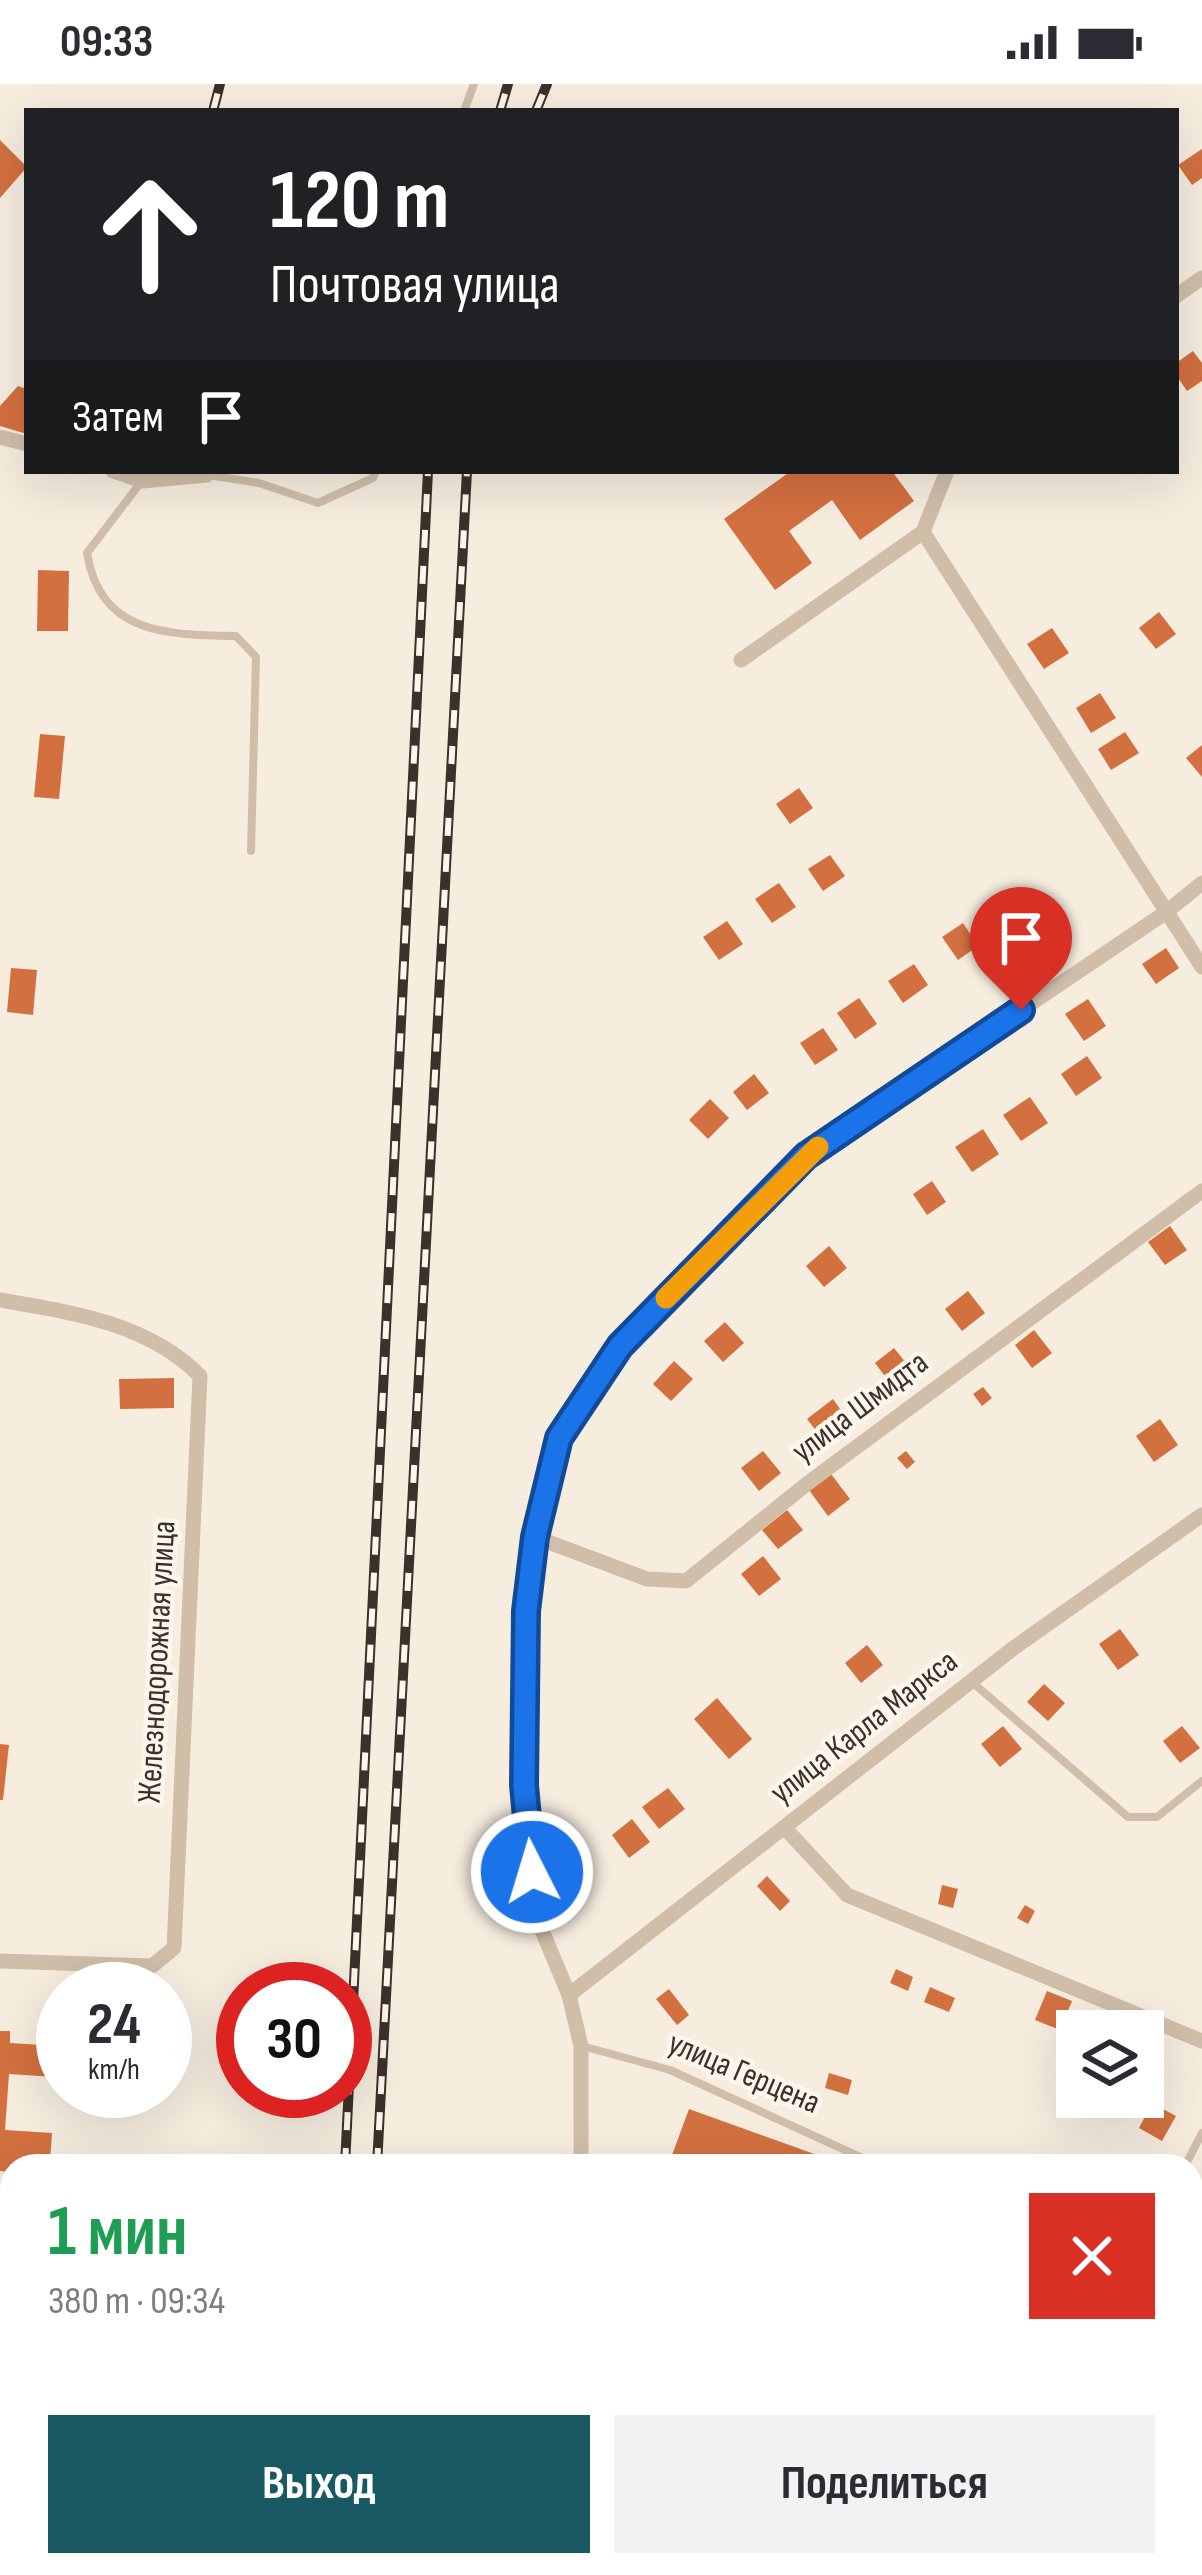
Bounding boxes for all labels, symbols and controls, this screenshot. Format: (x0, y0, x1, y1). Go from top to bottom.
text: 09:33 (60, 15, 153, 70)
text: 120 m (270, 151, 449, 252)
icon: ahead (72, 156, 228, 312)
text: Почтовая улица (270, 253, 560, 318)
icon: arrive (188, 384, 254, 450)
text: Затем (72, 390, 164, 445)
pin (970, 887, 1072, 1010)
icon: arrive (988, 905, 1054, 971)
street label: улица Шмидта (784, 1343, 936, 1471)
street label: Железнодорожная улица (130, 1520, 184, 1804)
street label: улица Карла Маркса (762, 1641, 966, 1813)
position arrow (469, 1809, 595, 1935)
speed limit sign: 30 (216, 1962, 372, 2118)
text: 24 (87, 1989, 141, 2061)
map controls (1056, 2010, 1164, 2118)
button: layers (1056, 2010, 1164, 2118)
street label: улица Герцена (662, 2023, 826, 2123)
text: km/h (88, 2052, 140, 2088)
text: 1 мин (48, 2189, 188, 2276)
button: close (1029, 2193, 1155, 2319)
text: 380 m · 09:34 (48, 2278, 225, 2325)
button: Выход (48, 2415, 590, 2553)
button: Поделиться (614, 2415, 1155, 2553)

